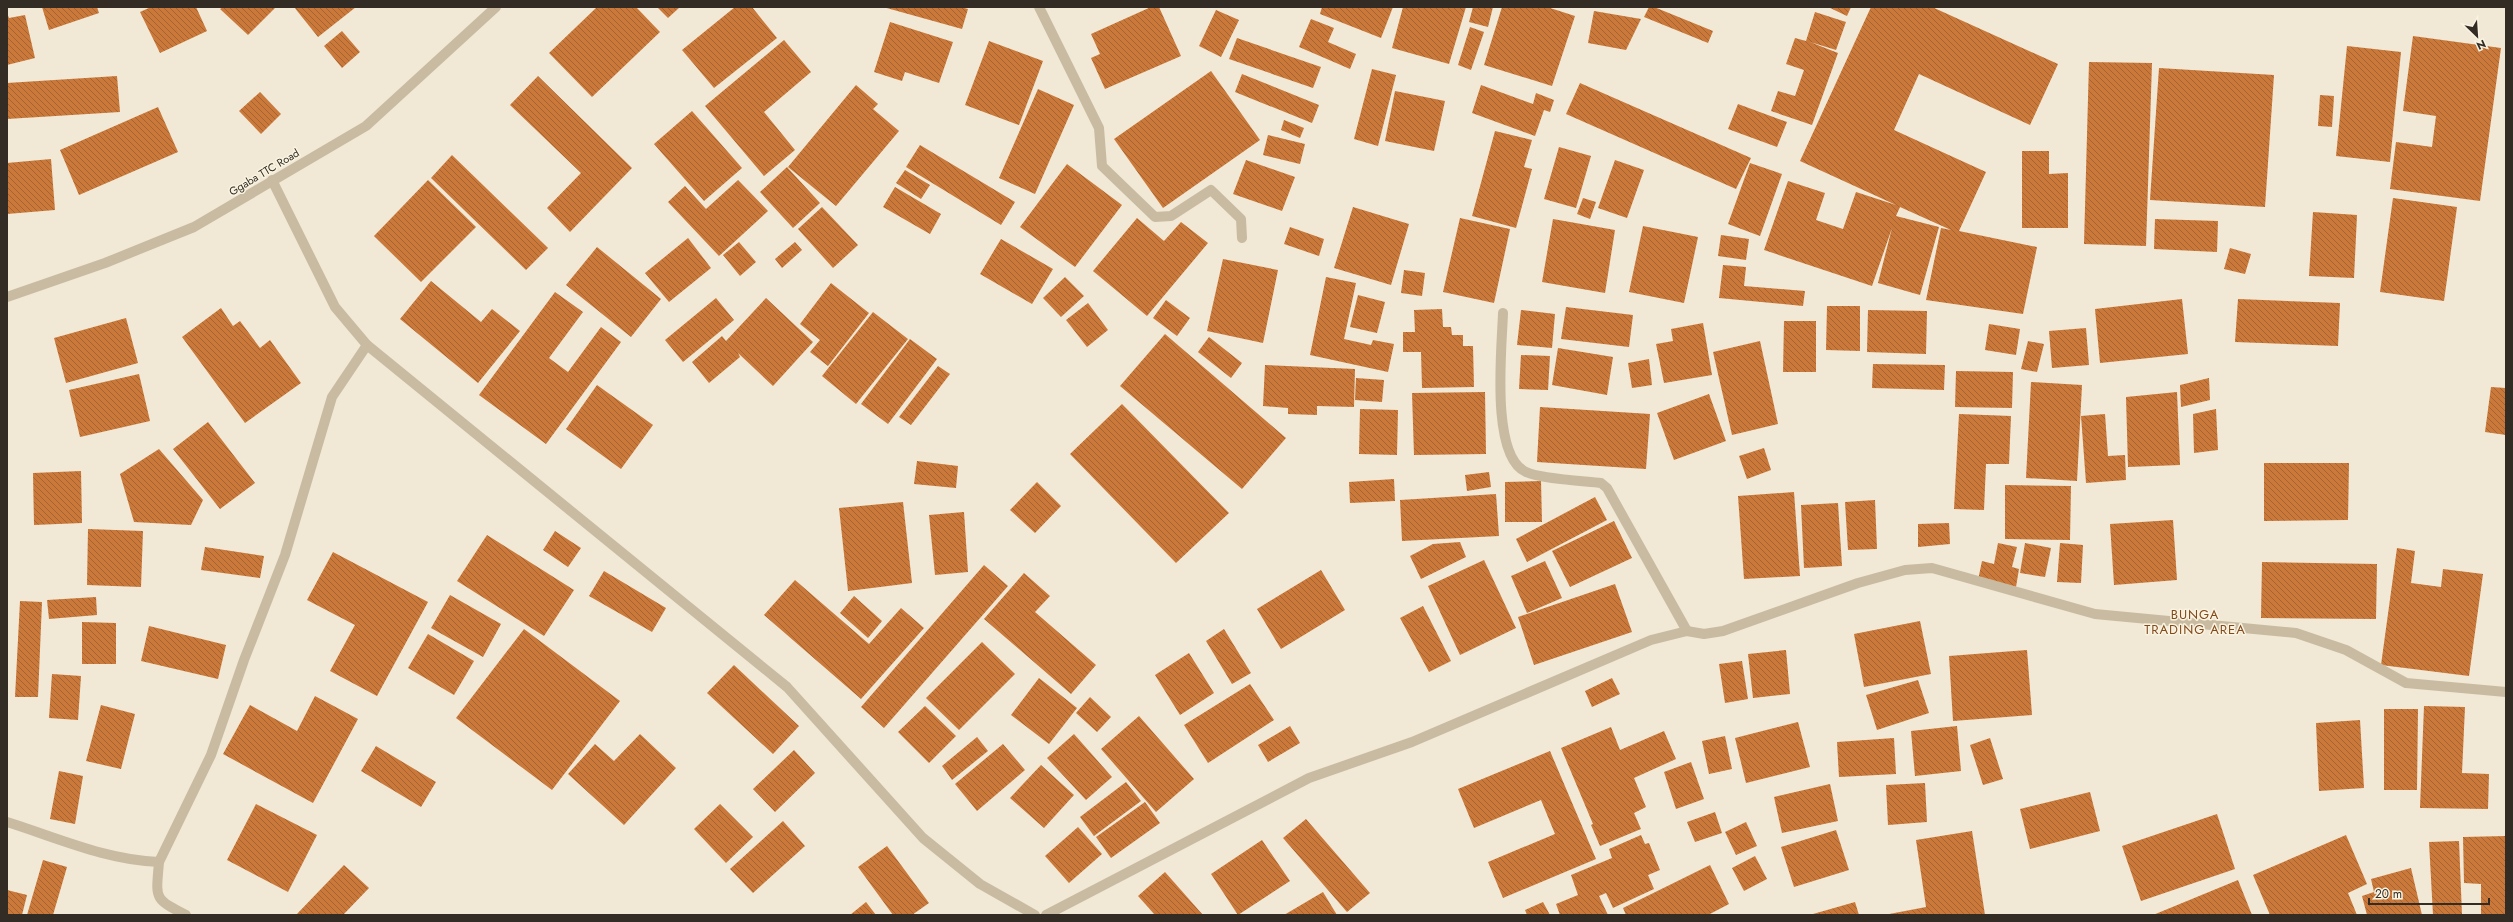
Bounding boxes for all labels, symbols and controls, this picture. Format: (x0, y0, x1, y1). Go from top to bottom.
north arrow (2457, 16, 2497, 56)
text: N (2474, 36, 2489, 54)
street label: Ggaba TTC Road (226, 145, 302, 199)
district label: BUNGA TRADING AREA (2144, 605, 2246, 639)
scale bar (2369, 880, 2489, 906)
text: 20 m (2375, 885, 2402, 903)

